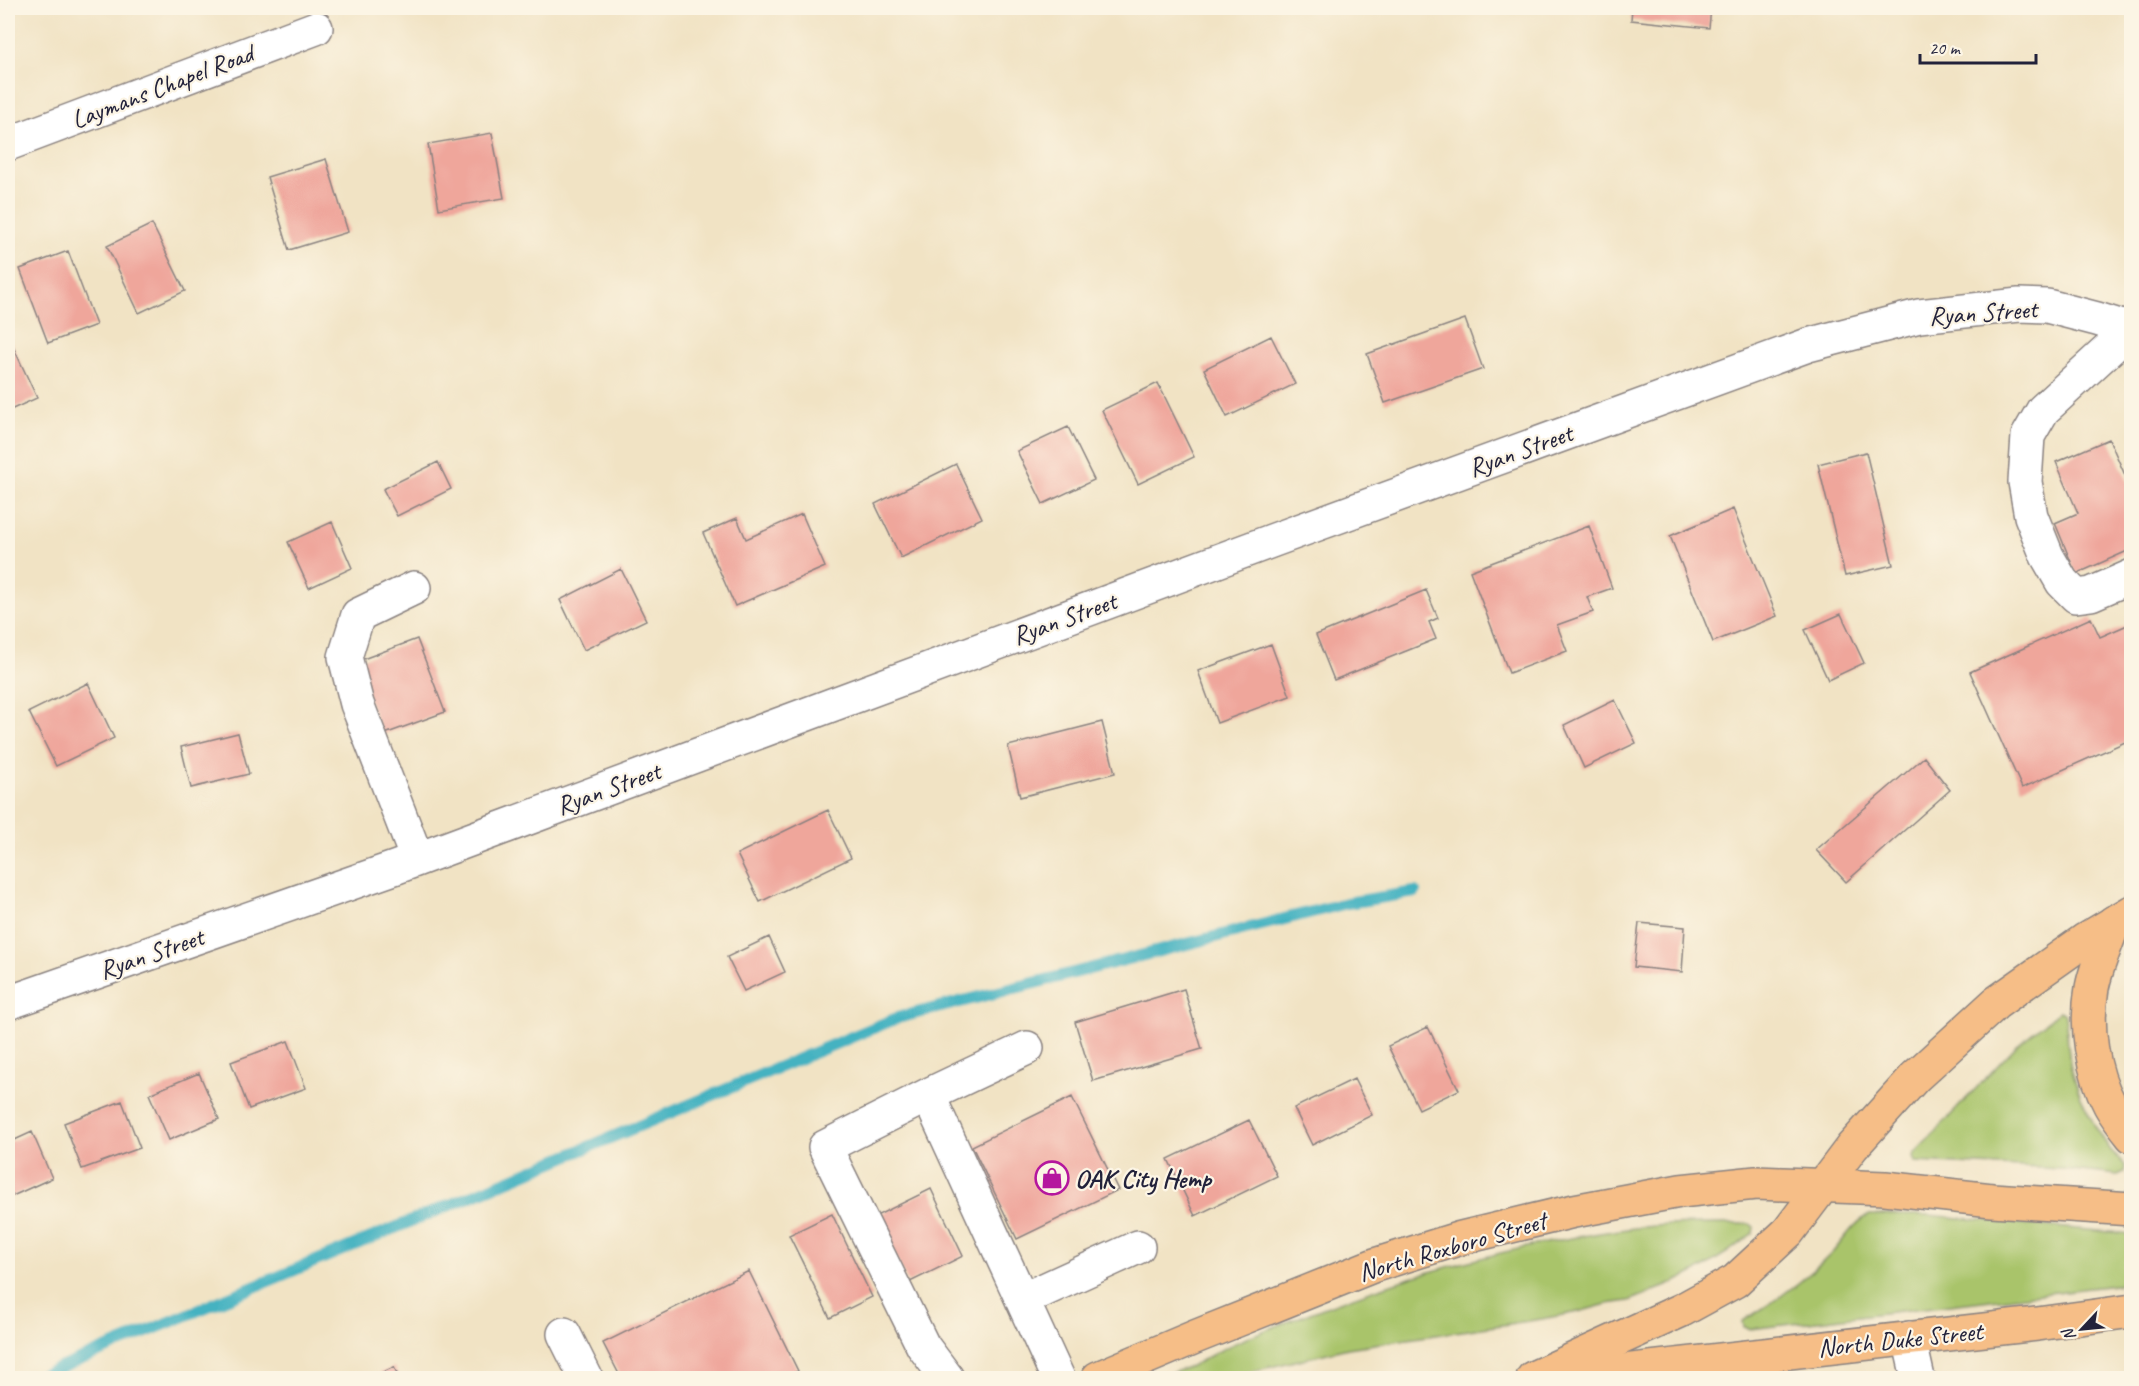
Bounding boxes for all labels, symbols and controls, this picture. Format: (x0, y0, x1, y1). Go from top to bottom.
scale bar (1920, 27, 2036, 65)
street label: Laymans Chapel Road (67, 35, 261, 136)
text: 20 m (1929, 37, 1962, 59)
street label: Ryan Street (1928, 292, 2041, 333)
street label: Ryan Street (1464, 416, 1579, 484)
street label: Ryan Street (1008, 584, 1123, 652)
street label: Ryan Street (552, 754, 667, 822)
street label: Ryan Street (95, 919, 210, 987)
shop icon: OAK City Hemp (1034, 1160, 1070, 1196)
place label: OAK City Hemp (1075, 1162, 1213, 1195)
street label: North Roxboro Street (1354, 1203, 1553, 1289)
north arrow (2052, 1299, 2112, 1359)
street label: North Duke Street (1816, 1314, 1986, 1365)
text: N (2057, 1324, 2081, 1344)

